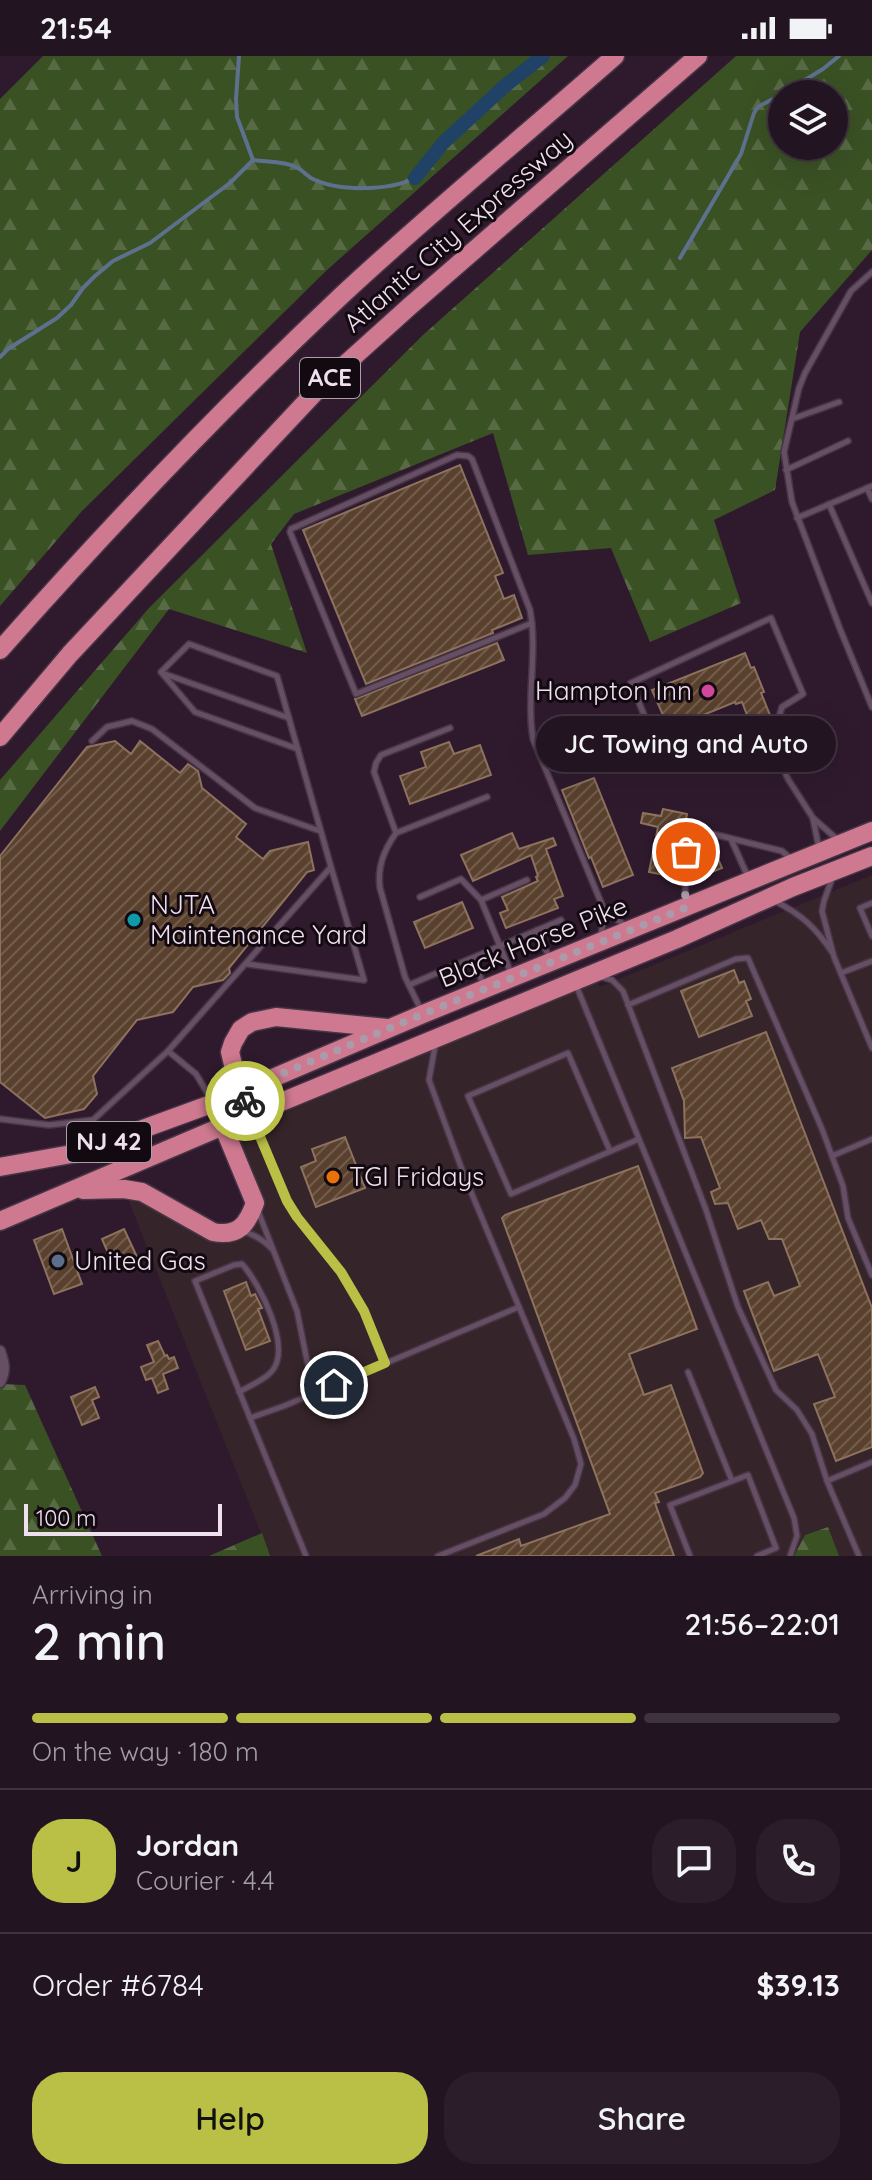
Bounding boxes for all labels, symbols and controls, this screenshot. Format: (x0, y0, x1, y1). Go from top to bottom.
text: 21:54 (40, 9, 112, 47)
map controls (768, 80, 848, 160)
button: layers (768, 80, 848, 160)
street label: Atlantic City Expressway (337, 122, 579, 339)
road number: ACE (300, 358, 360, 398)
place label: Hampton Inn (535, 674, 692, 707)
marker: Hampton Inn (699, 682, 717, 700)
callout: JC Towing and Auto (536, 716, 836, 772)
text: JC Towing and Auto (564, 727, 808, 760)
pin (652, 818, 720, 886)
icon: bag (664, 830, 708, 874)
place label: NJTA Maintenance Yard (150, 888, 367, 951)
street label: Black Horse Pike (434, 889, 632, 994)
marker: NJTA Maintenance Yard (125, 911, 143, 929)
courier (205, 1061, 285, 1141)
icon: bike (223, 1079, 267, 1123)
road number: NJ 42 (67, 1122, 151, 1162)
place label: TGI Fridays (349, 1160, 484, 1193)
marker: TGI Fridays (324, 1168, 342, 1186)
place label: United Gas (74, 1244, 206, 1277)
marker: United Gas (49, 1252, 67, 1270)
pin (300, 1351, 368, 1419)
icon: home (312, 1363, 356, 1407)
scale bar (24, 1500, 222, 1536)
text: 100 m (36, 1504, 96, 1532)
text: Arriving in (32, 1578, 153, 1611)
text: 21:56–22:01 (685, 1605, 840, 1643)
text: 2 min (32, 1608, 166, 1673)
text: On the way · 180 m (32, 1735, 259, 1768)
button: chat (652, 1819, 736, 1903)
button: phone (756, 1819, 840, 1903)
text: Jordan (136, 1826, 239, 1864)
text: J (66, 1842, 82, 1880)
text: Courier · 4.4 (136, 1864, 274, 1897)
text: Order #6784 (32, 1966, 204, 2004)
text: $39.13 (756, 1966, 840, 2004)
button: Help (32, 2072, 428, 2164)
button: Share (444, 2072, 840, 2164)

